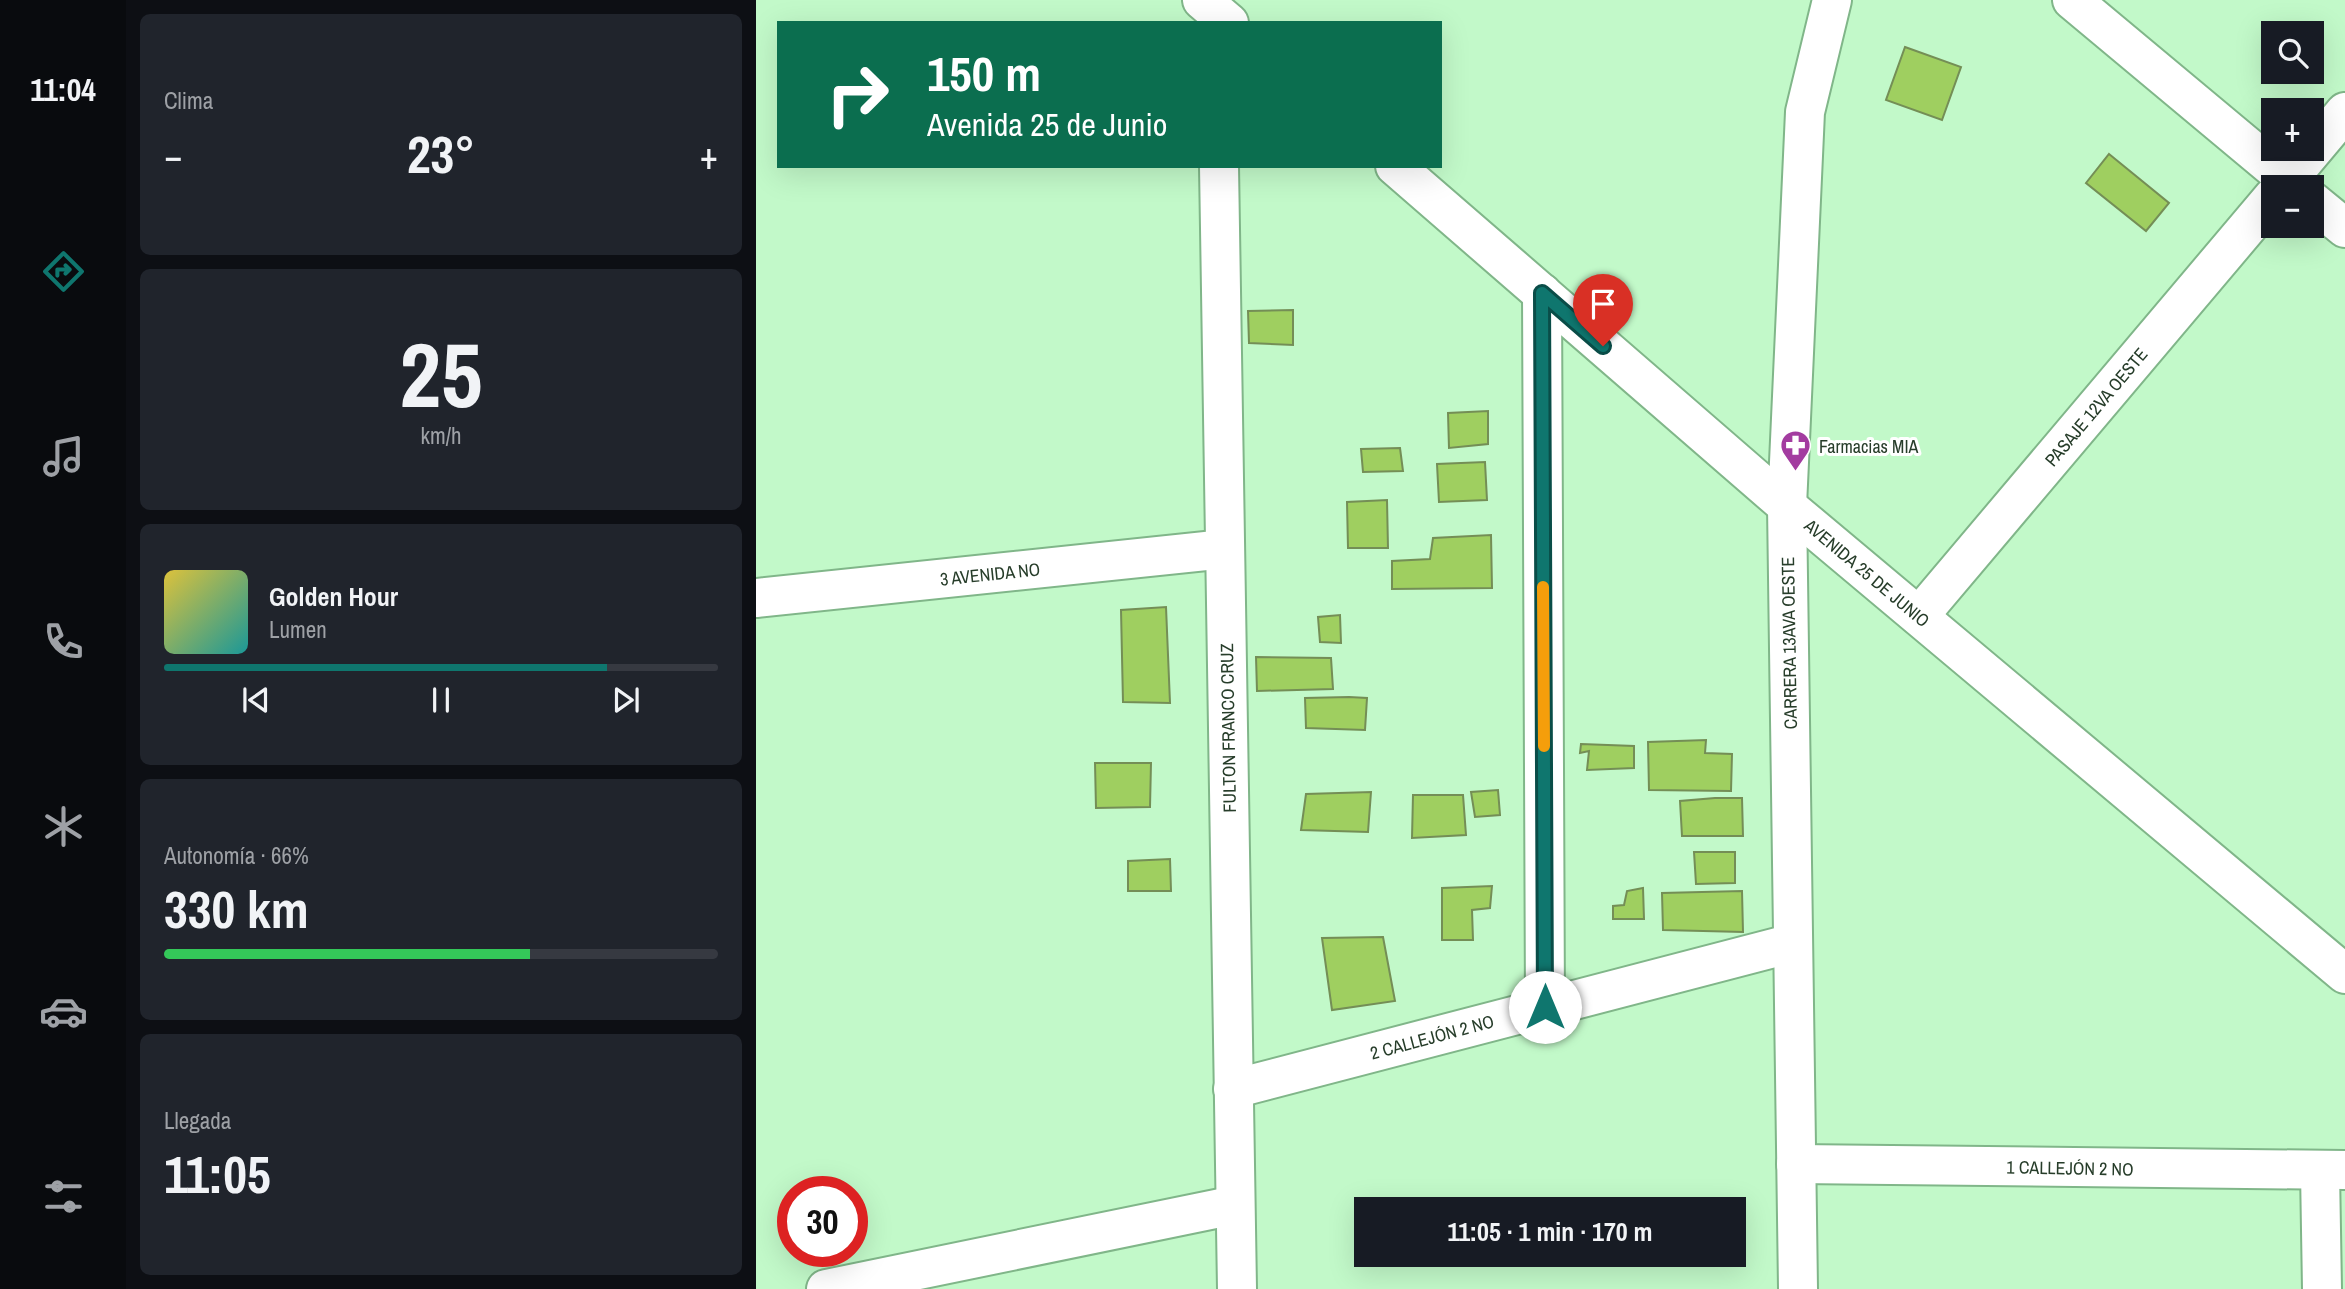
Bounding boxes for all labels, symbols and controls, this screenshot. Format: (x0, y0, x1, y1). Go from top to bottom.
map controls (2261, 21, 2324, 238)
button: search (2261, 21, 2324, 84)
text: 150 m (927, 40, 1041, 106)
icon: right (812, 49, 903, 140)
text: 11:04 (30, 68, 96, 111)
text: Clima (164, 85, 213, 116)
button: + (2261, 98, 2324, 161)
text: Avenida 25 de Junio (927, 103, 1167, 146)
text: 23° (407, 119, 475, 189)
text: − (164, 130, 182, 181)
text: + (700, 130, 718, 181)
button: − (2261, 175, 2324, 238)
icon: directions (39, 247, 88, 296)
pin (1573, 274, 1633, 346)
icon: arrive (1584, 285, 1622, 323)
text: 25 (400, 313, 483, 435)
street label: PASAJE 12VA OESTE (2039, 342, 2153, 472)
text: km/h (421, 420, 461, 451)
pharmacy icon: Farmacias MIA (1779, 429, 1813, 473)
icon: music (39, 432, 88, 481)
place label: Farmacias MIA (1819, 434, 1918, 459)
street label: AVENIDA 25 DE JUNIO (1798, 513, 1935, 633)
street label: 3 AVENIDA NO (939, 556, 1041, 592)
street label: CARRERA 13AVA OESTE (1775, 556, 1803, 730)
text: Golden Hour (269, 579, 398, 614)
text: Lumen (269, 614, 327, 645)
icon: phone (39, 617, 88, 666)
street label: FULTON FRANCO CRUZ (1214, 643, 1242, 813)
icon: previous (237, 681, 275, 719)
icon: pause (422, 681, 460, 719)
icon: next (607, 681, 645, 719)
icon: climate (39, 802, 88, 851)
text: Autonomía · 66% (164, 840, 309, 871)
text: 330 km (164, 874, 309, 944)
position arrow (1508, 970, 1582, 1044)
icon: car (39, 987, 88, 1036)
street label: 2 CALLEJÓN 2 NO (1367, 1008, 1497, 1066)
text: Llegada (164, 1105, 231, 1136)
text: 11:05 (164, 1139, 271, 1209)
street label: 1 CALLEJÓN 2 NO (2006, 1154, 2134, 1182)
icon: filters (39, 1172, 88, 1221)
speed limit sign: 30 (777, 1176, 868, 1267)
text: 11:05 · 1 min · 170 m (1447, 1214, 1653, 1249)

